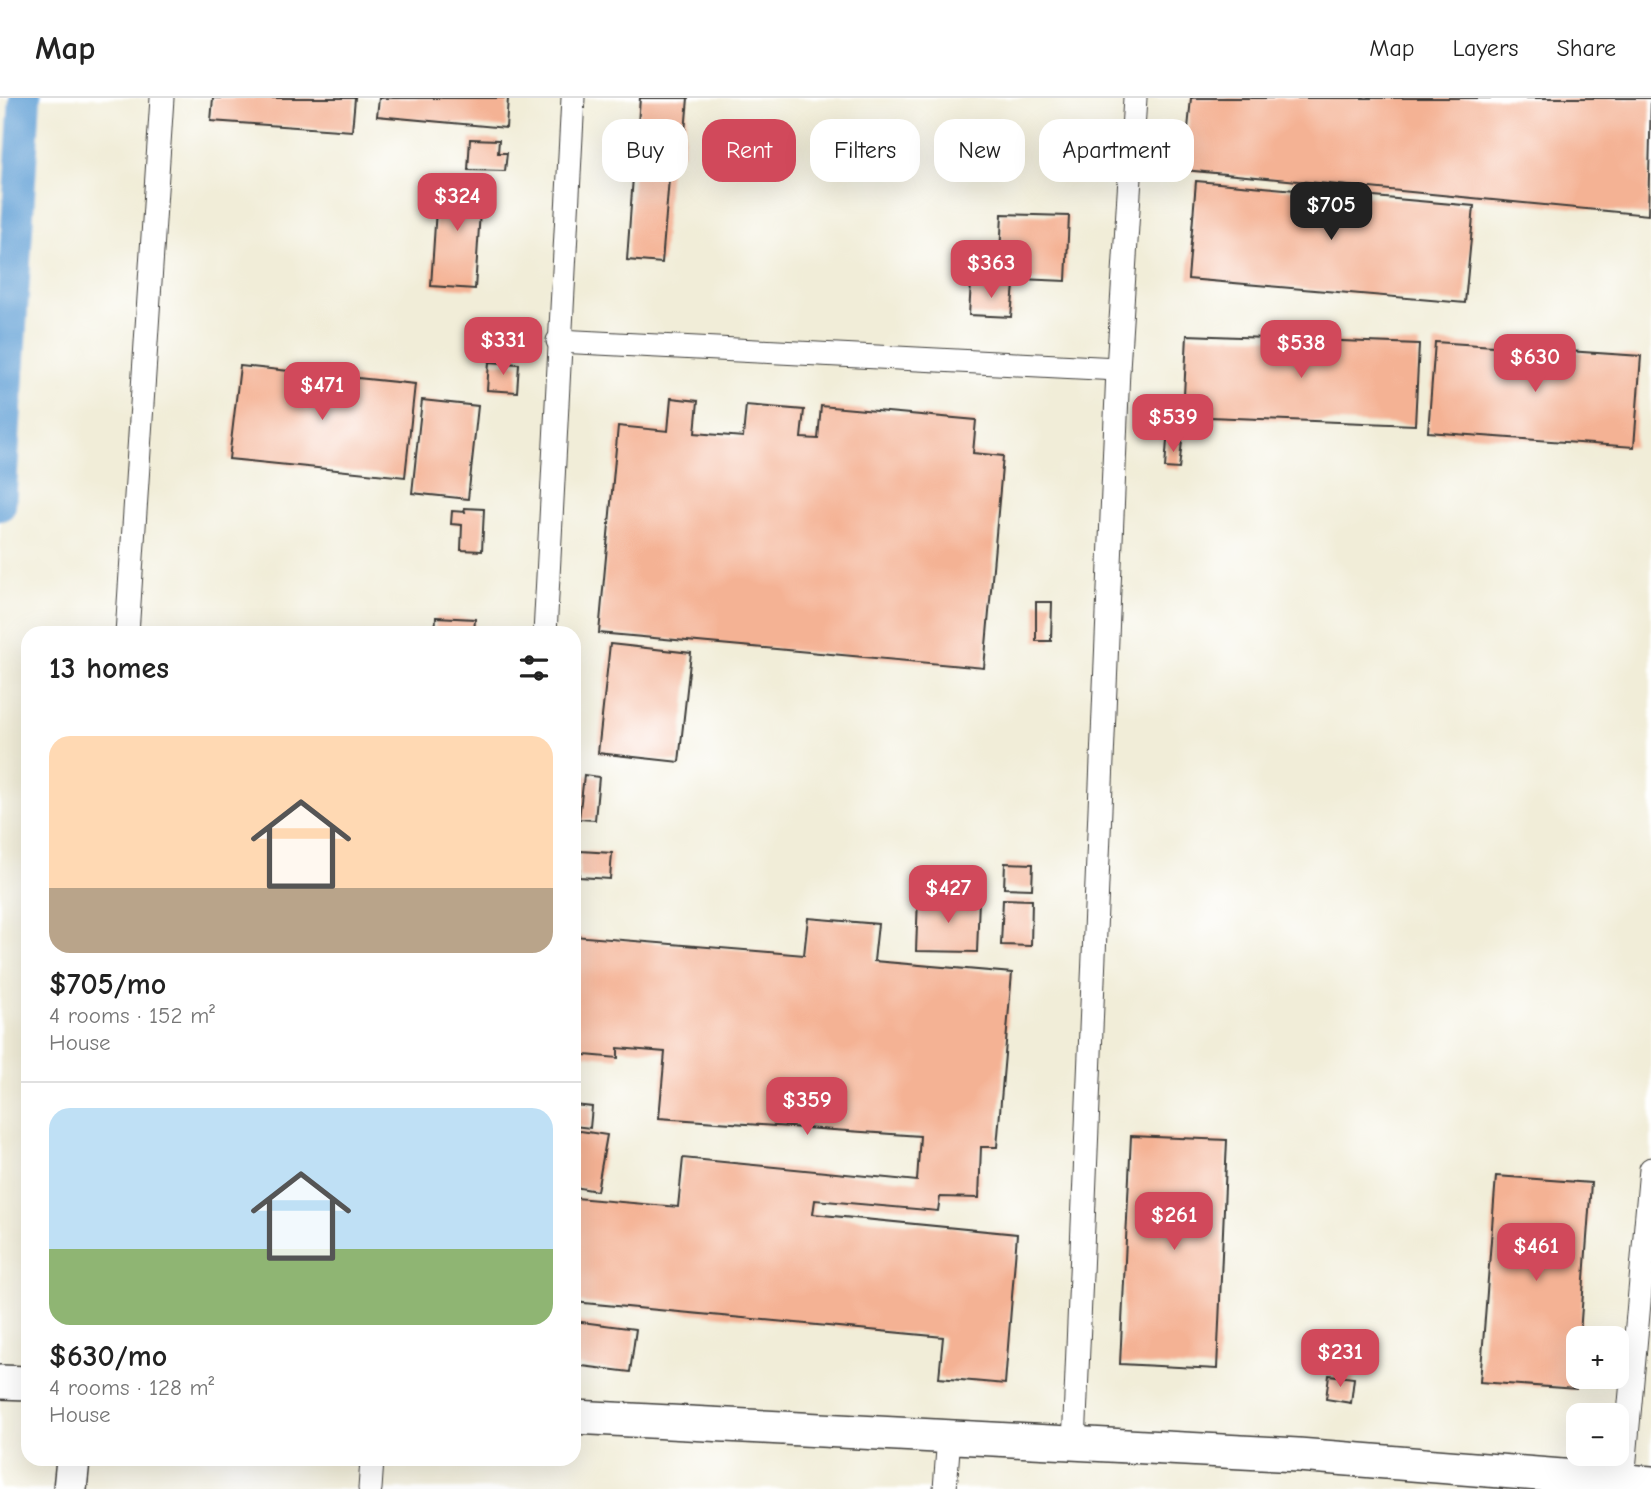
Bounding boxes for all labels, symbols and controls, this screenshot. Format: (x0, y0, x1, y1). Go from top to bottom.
text: Map (35, 29, 96, 67)
text: Map (1369, 34, 1415, 62)
text: Layers (1453, 34, 1518, 62)
text: Share (1556, 34, 1616, 62)
chip: Buy (602, 119, 688, 182)
chip: Rent (702, 119, 796, 182)
chip: Filters (810, 119, 920, 182)
chip: New (934, 119, 1025, 182)
chip: Apartment (1039, 119, 1194, 182)
pin: $324 (416, 174, 498, 233)
text: $324 (434, 182, 480, 209)
pin: $705 (1290, 183, 1372, 242)
text: $705 (1306, 191, 1356, 218)
pin: $363 (950, 240, 1032, 300)
text: $363 (967, 249, 1015, 276)
pin: $331 (462, 317, 544, 377)
pin: $538 (1260, 320, 1342, 380)
text: $331 (480, 326, 526, 353)
text: $538 (1276, 329, 1326, 356)
pin: $630 (1494, 334, 1576, 394)
text: $630 (1510, 343, 1560, 370)
pin: $471 (281, 362, 363, 422)
text: $471 (300, 371, 344, 398)
pin: $539 (1132, 394, 1214, 454)
text: $539 (1148, 403, 1198, 430)
icon: filters (515, 649, 553, 687)
text: 13 homes (49, 651, 169, 686)
icon: home (238, 781, 364, 907)
pin: $427 (907, 866, 989, 925)
text: $427 (925, 874, 971, 901)
text: $705/mo (49, 967, 166, 1002)
text: 4 rooms · 152 m² (49, 1002, 215, 1029)
text: House (49, 1029, 111, 1056)
pin: $359 (766, 1077, 848, 1137)
text: $359 (782, 1086, 832, 1113)
icon: home (238, 1153, 364, 1279)
pin: $261 (1133, 1192, 1215, 1252)
text: $261 (1151, 1201, 1197, 1228)
pin: $461 (1495, 1224, 1577, 1283)
text: $461 (1513, 1232, 1559, 1259)
map controls (1566, 1326, 1629, 1466)
button: + (1566, 1326, 1629, 1389)
pin: $231 (1299, 1330, 1381, 1389)
text: $231 (1317, 1338, 1363, 1365)
text: $630/mo (49, 1339, 167, 1374)
text: 4 rooms · 128 m² (49, 1374, 214, 1401)
text: House (49, 1401, 111, 1428)
button: − (1566, 1403, 1629, 1466)

